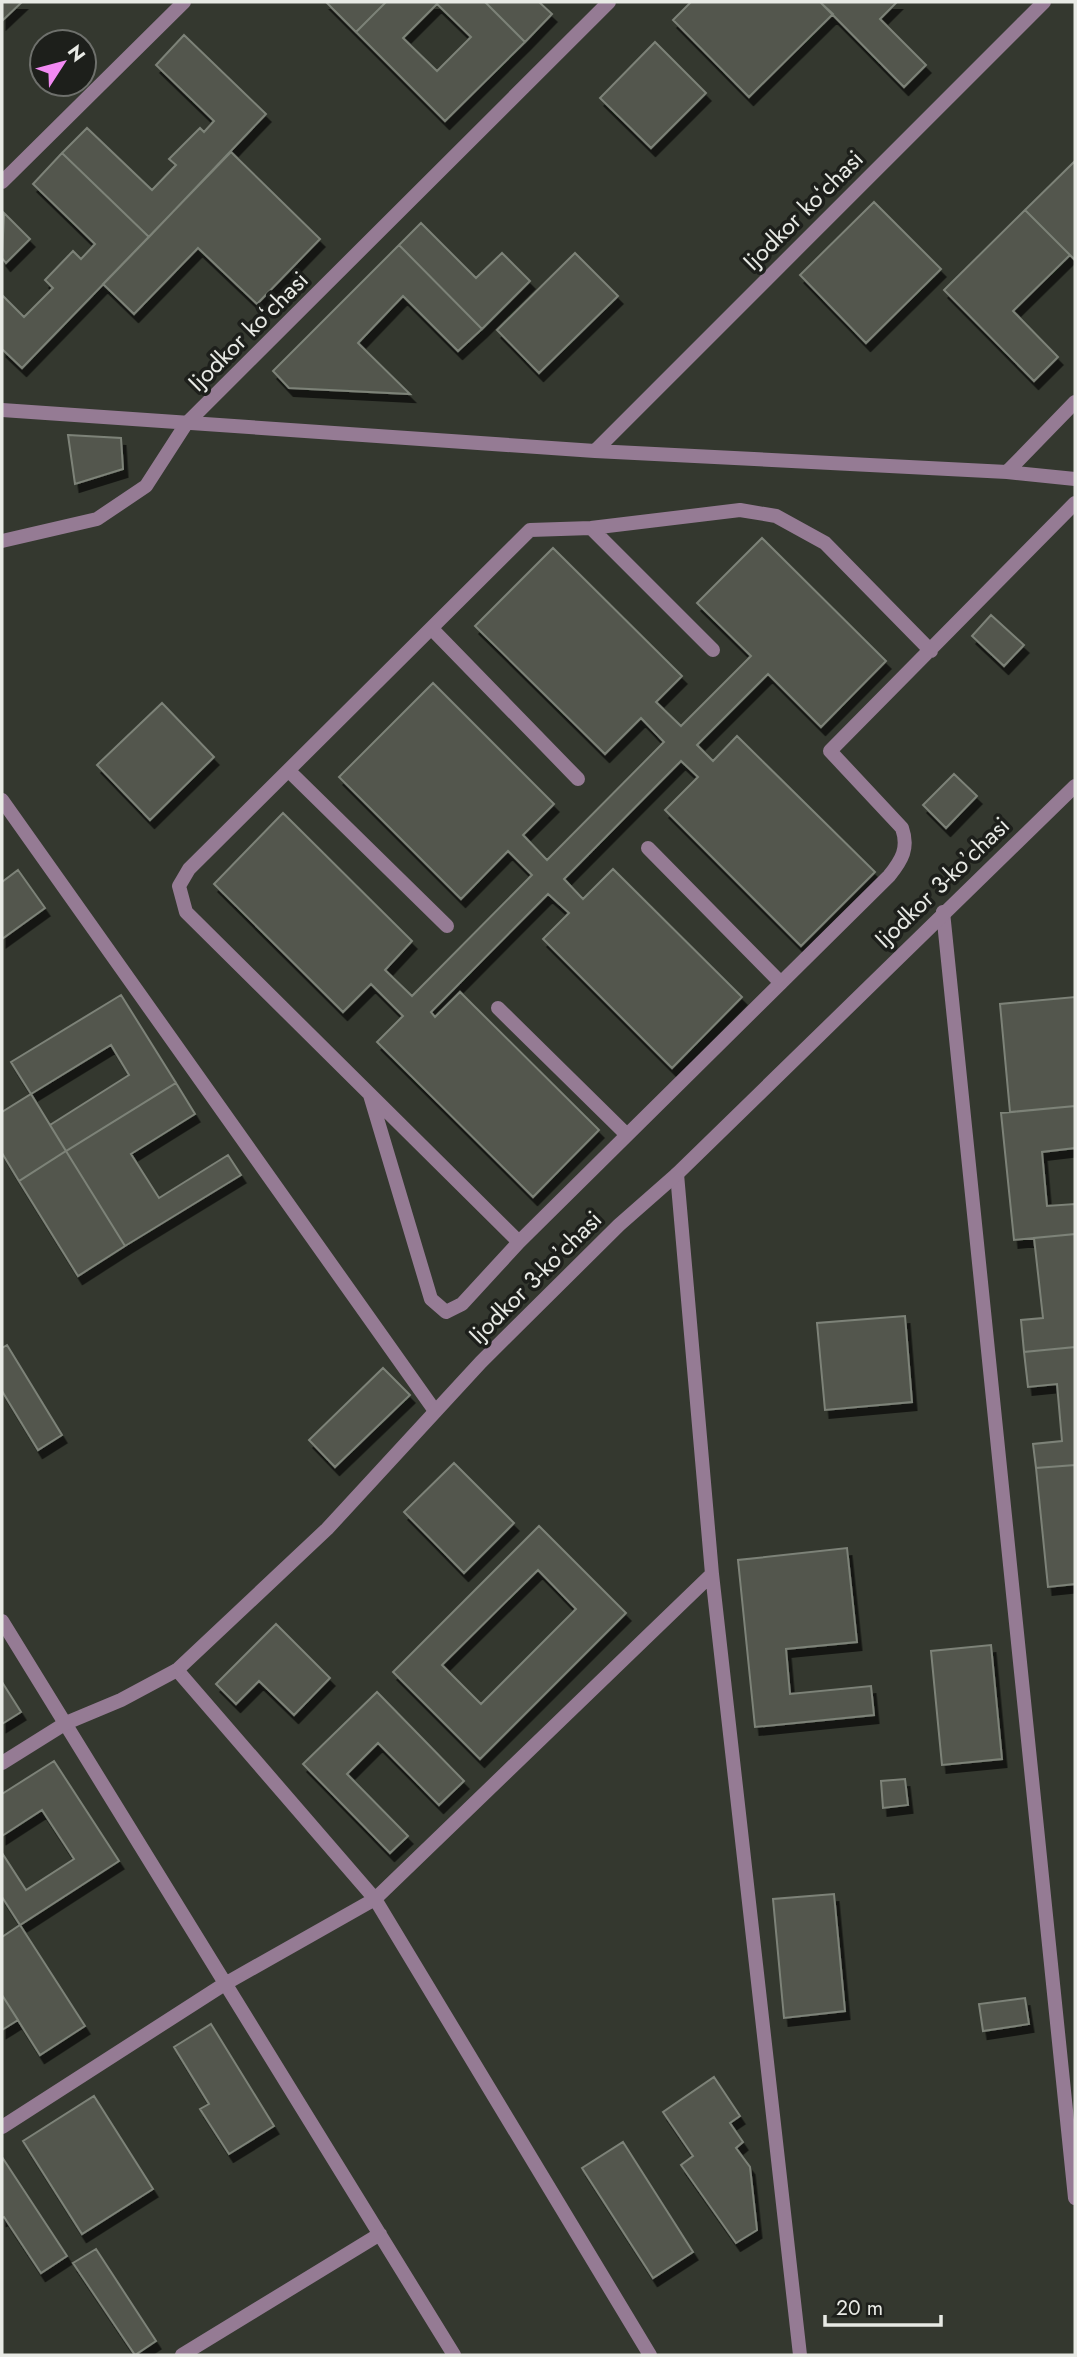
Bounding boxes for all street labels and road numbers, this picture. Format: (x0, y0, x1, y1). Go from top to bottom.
street label: Ijodkor koʻchasi (735, 142, 871, 278)
street label: Ijodkor koʻchasi (180, 263, 316, 399)
street label: Ijodkor 3-koʼchasi (867, 808, 1017, 956)
street label: Ijodkor 3-koʼchasi (460, 1202, 610, 1352)

